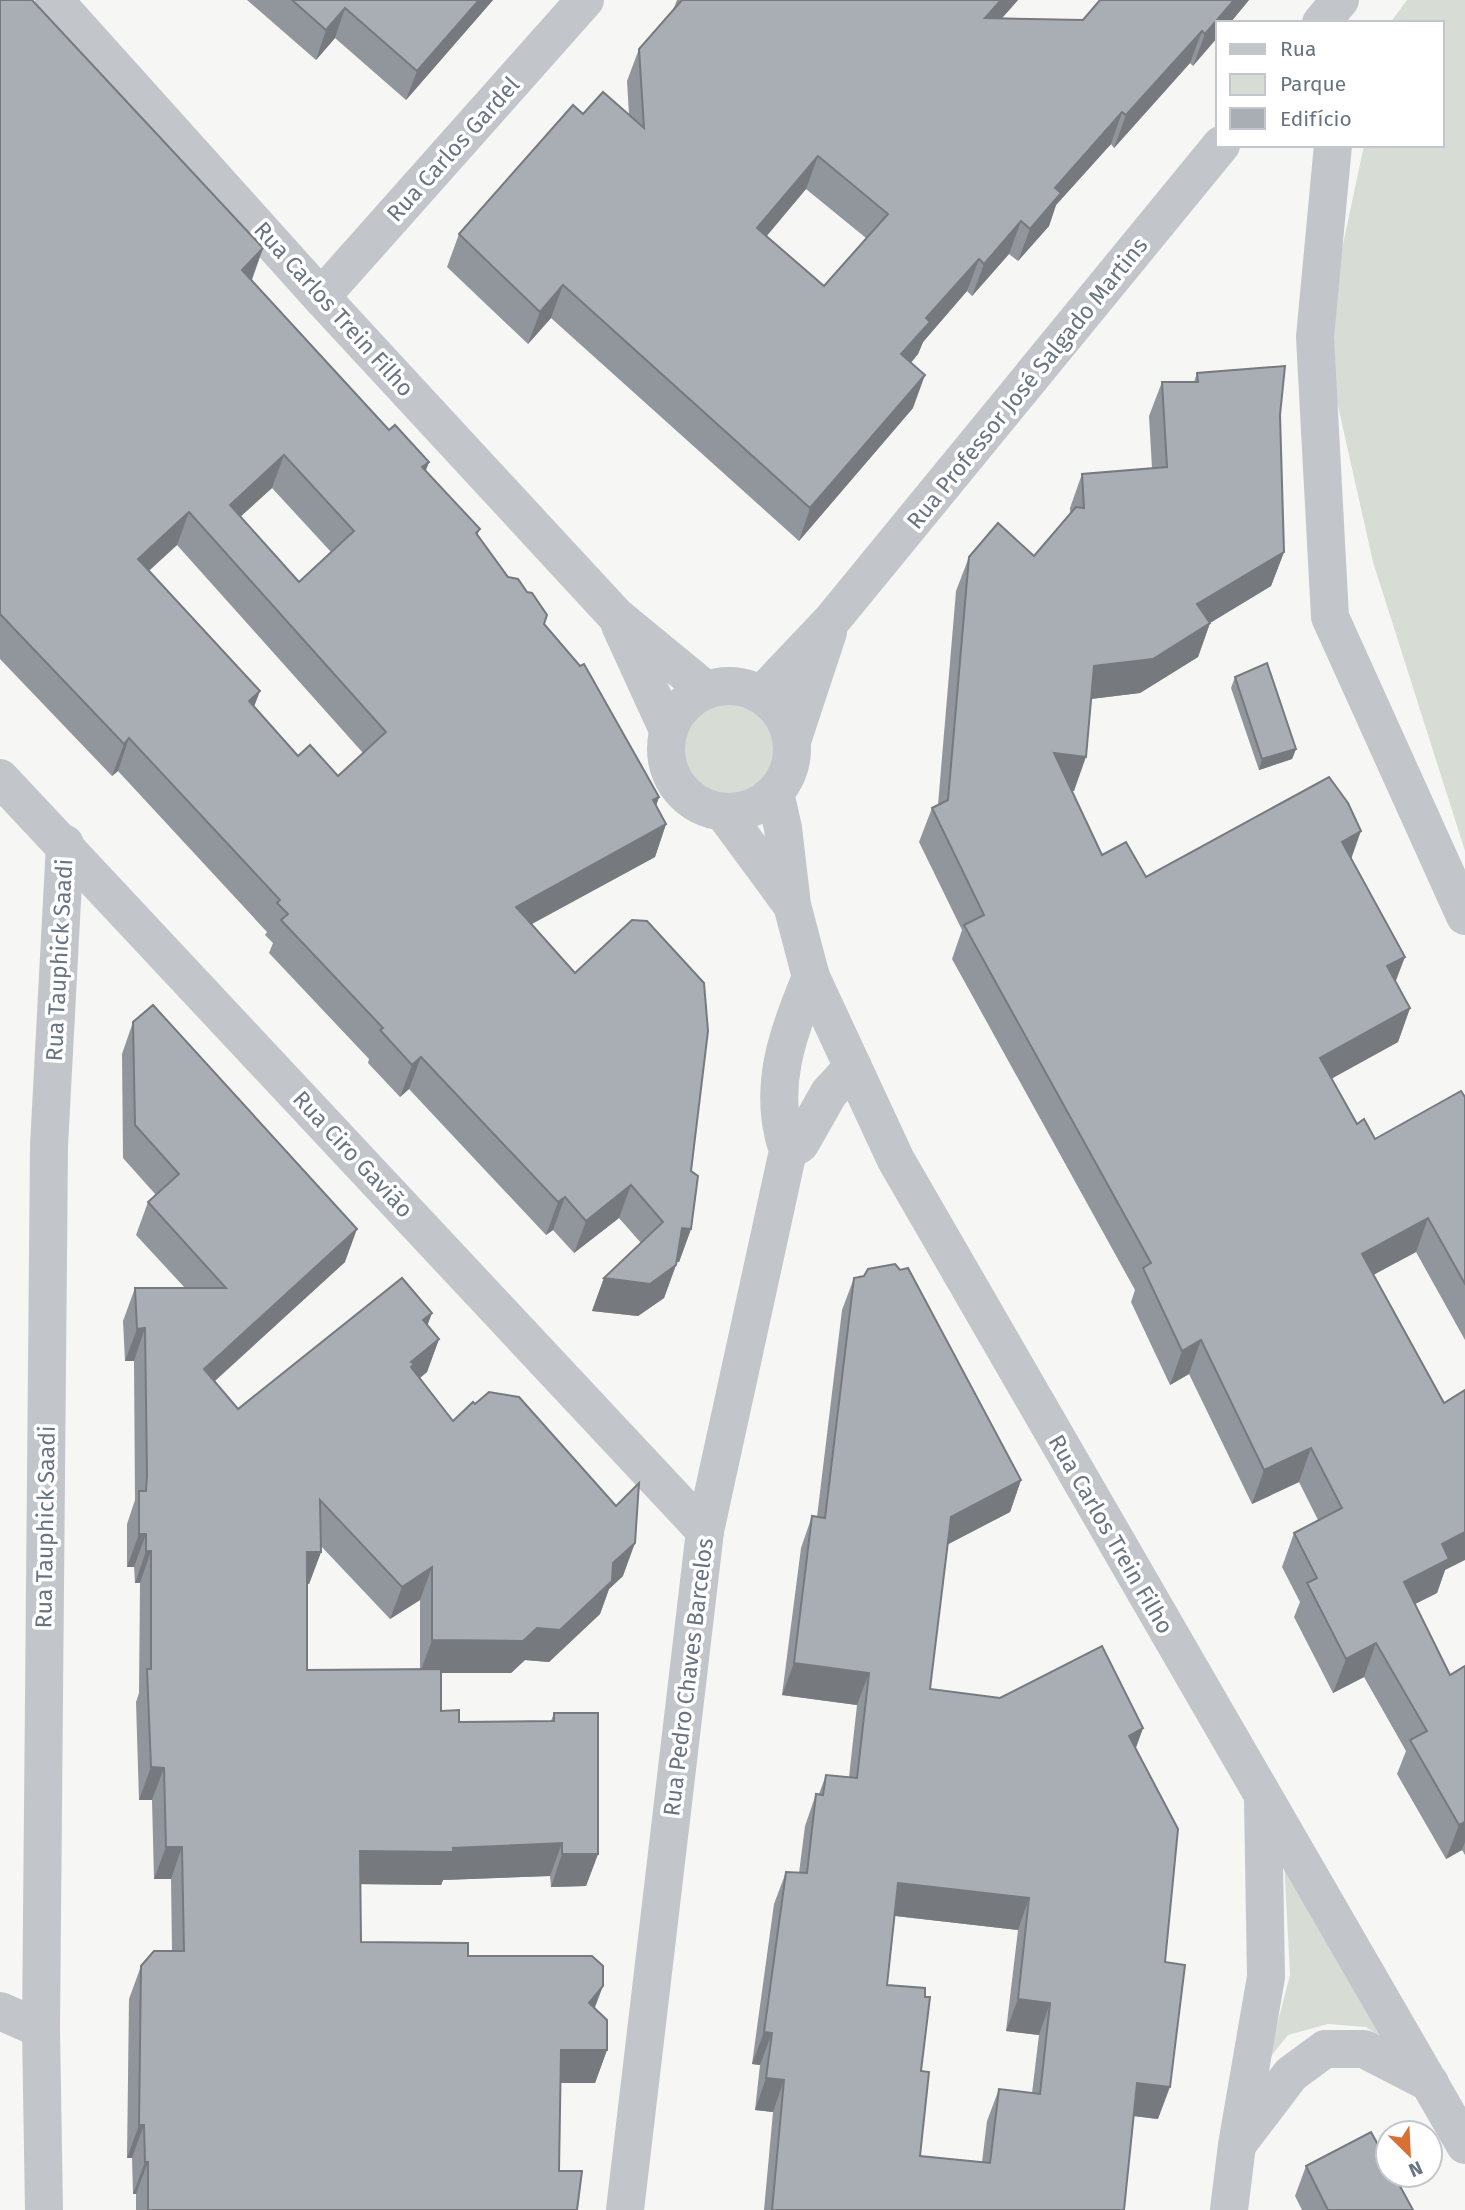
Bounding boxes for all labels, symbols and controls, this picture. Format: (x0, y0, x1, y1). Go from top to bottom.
legend (1216, 21, 1444, 147)
text: Rua (1280, 36, 1316, 62)
street label: Rua Carlos Gardel (381, 71, 525, 227)
text: Parque (1280, 71, 1346, 97)
text: Edifício (1280, 106, 1352, 132)
street label: Rua Carlos Trein Filho (248, 216, 420, 402)
street label: Rua Professor José Salgado Martins (901, 232, 1153, 534)
street label: Rua Tauphick Saadi (40, 858, 78, 1062)
street label: Rua Ciro Gavião (287, 1085, 419, 1223)
street label: Rua Tauphick Saadi (29, 1425, 61, 1629)
street label: Rua Carlos Trein Filho (1043, 1429, 1179, 1639)
street label: Rua Pedro Chaves Barcelos (657, 1536, 719, 1818)
north arrow (1374, 2119, 1444, 2189)
text: N (1405, 2156, 1426, 2182)

